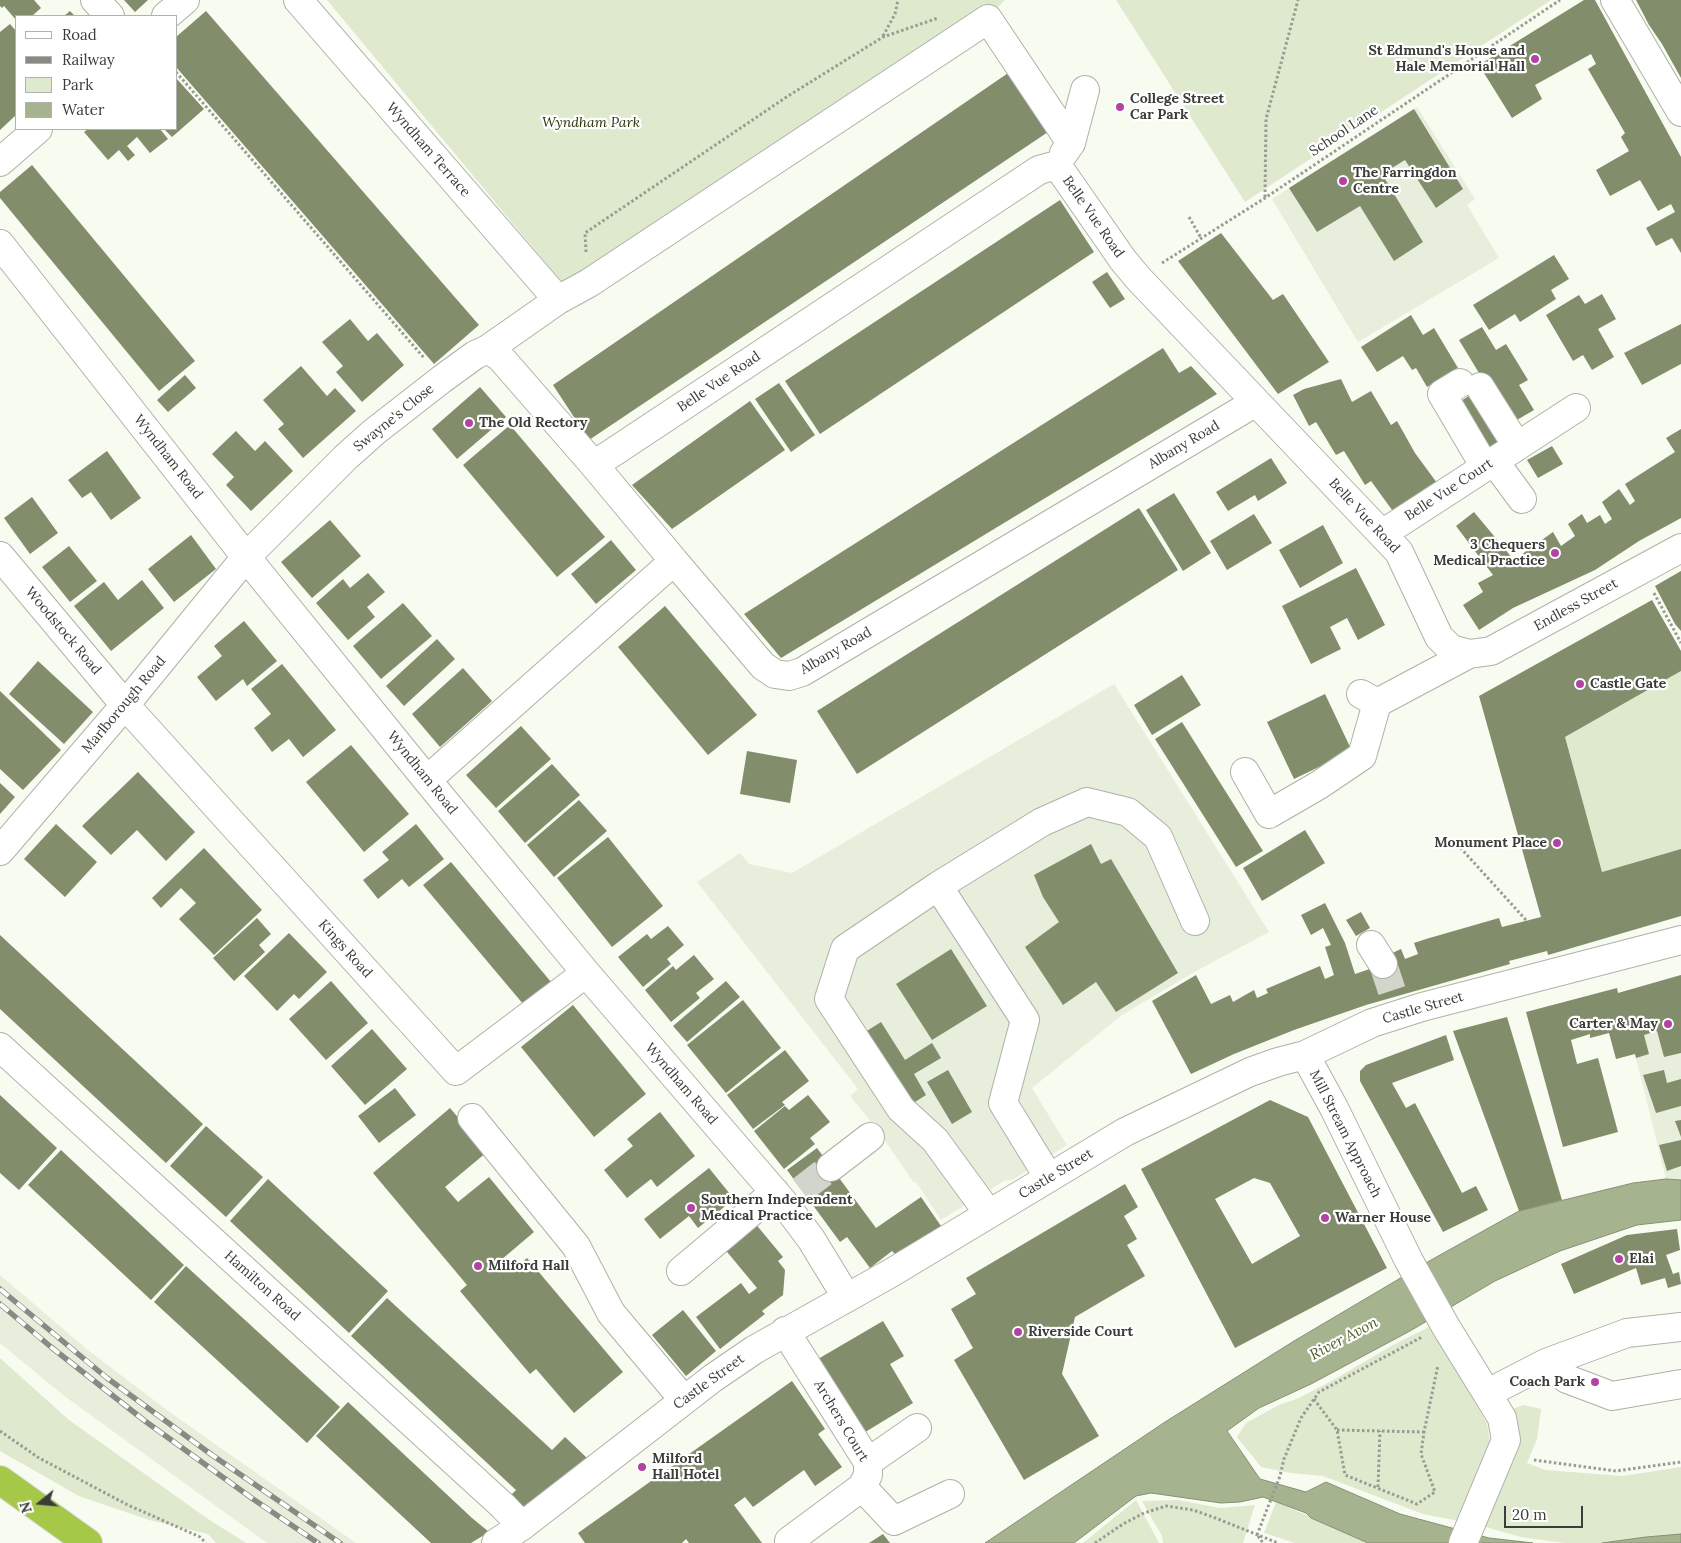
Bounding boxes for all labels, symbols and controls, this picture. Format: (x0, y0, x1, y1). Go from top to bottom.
legend (15, 15, 178, 130)
text: Road (62, 25, 97, 44)
place label: St Edmund's House and Hale Memorial Hall (1368, 43, 1525, 75)
text: Railway (62, 50, 115, 69)
marker: St Edmund's House and Hale Memorial Hall (1529, 53, 1541, 65)
text: Park (62, 75, 93, 94)
place label: College Street Car Park (1130, 91, 1224, 124)
street label: Wyndham Terrace (382, 99, 474, 201)
text: Water (62, 100, 104, 119)
marker: College Street Car Park (1114, 101, 1126, 113)
street label: School Lane (1306, 102, 1382, 160)
park label: Wyndham Park (542, 115, 640, 131)
place label: The Farringdon Centre (1353, 165, 1457, 198)
street label: Belle Vue Road (1059, 173, 1127, 261)
marker: The Farringdon Centre (1337, 175, 1349, 187)
street label: Belle Vue Road (674, 348, 764, 416)
street label: Swayne's Close (351, 381, 437, 455)
street label: Wyndham Road (130, 412, 206, 502)
place label: The Old Rectory (479, 415, 587, 431)
marker: The Old Rectory (463, 417, 475, 429)
street label: Albany Road (1145, 417, 1223, 473)
street label: Belle Vue Court (1402, 455, 1496, 525)
street label: Belle Vue Road (1325, 475, 1403, 557)
place label: 3 Chequers Medical Practice (1433, 537, 1545, 570)
marker: 3 Chequers Medical Practice (1549, 547, 1561, 559)
street label: Endless Street (1531, 575, 1621, 635)
street label: Woodstock Road (21, 584, 105, 678)
street label: Albany Road (797, 624, 875, 678)
street label: Marlborough Road (79, 653, 169, 757)
place label: Castle Gate (1590, 676, 1666, 692)
marker: Castle Gate (1574, 678, 1586, 690)
street label: Wyndham Road (383, 728, 461, 818)
place label: Monument Place (1434, 835, 1547, 851)
marker: Monument Place (1551, 837, 1563, 849)
street label: Kings Road (315, 916, 375, 982)
street label: Castle Street (1380, 988, 1466, 1028)
place label: Carter & May (1569, 1016, 1658, 1032)
marker: Carter & May (1662, 1018, 1674, 1030)
street label: Wyndham Road (641, 1040, 721, 1128)
street label: Mill Stream Approach (1306, 1067, 1384, 1201)
street label: Castle Street (1016, 1145, 1096, 1203)
place label: Southern Independent Medical Practice (701, 1192, 853, 1224)
marker: Southern Independent Medical Practice (685, 1202, 697, 1214)
place label: Warner House (1335, 1210, 1431, 1226)
marker: Warner House (1319, 1212, 1331, 1224)
street label: Hamilton Road (221, 1247, 303, 1325)
place label: Elai (1629, 1251, 1654, 1267)
marker: Elai (1613, 1253, 1625, 1265)
place label: Milford Hall (488, 1258, 569, 1274)
marker: Milford Hall (472, 1260, 484, 1272)
water label: River Avon (1307, 1314, 1381, 1364)
place label: Riverside Court (1028, 1324, 1133, 1340)
marker: Riverside Court (1012, 1326, 1024, 1338)
street label: Castle Street (670, 1351, 748, 1413)
place label: Coach Park (1509, 1374, 1585, 1390)
marker: Coach Park (1589, 1376, 1601, 1388)
street label: Archers Court (810, 1377, 872, 1465)
place label: Milford Hall Hotel (652, 1451, 719, 1484)
marker: Milford Hall Hotel (636, 1461, 648, 1473)
north arrow (15, 1478, 65, 1528)
scale bar (1506, 1496, 1585, 1528)
text: N (15, 1500, 36, 1515)
text: 20 m (1512, 1505, 1547, 1524)

